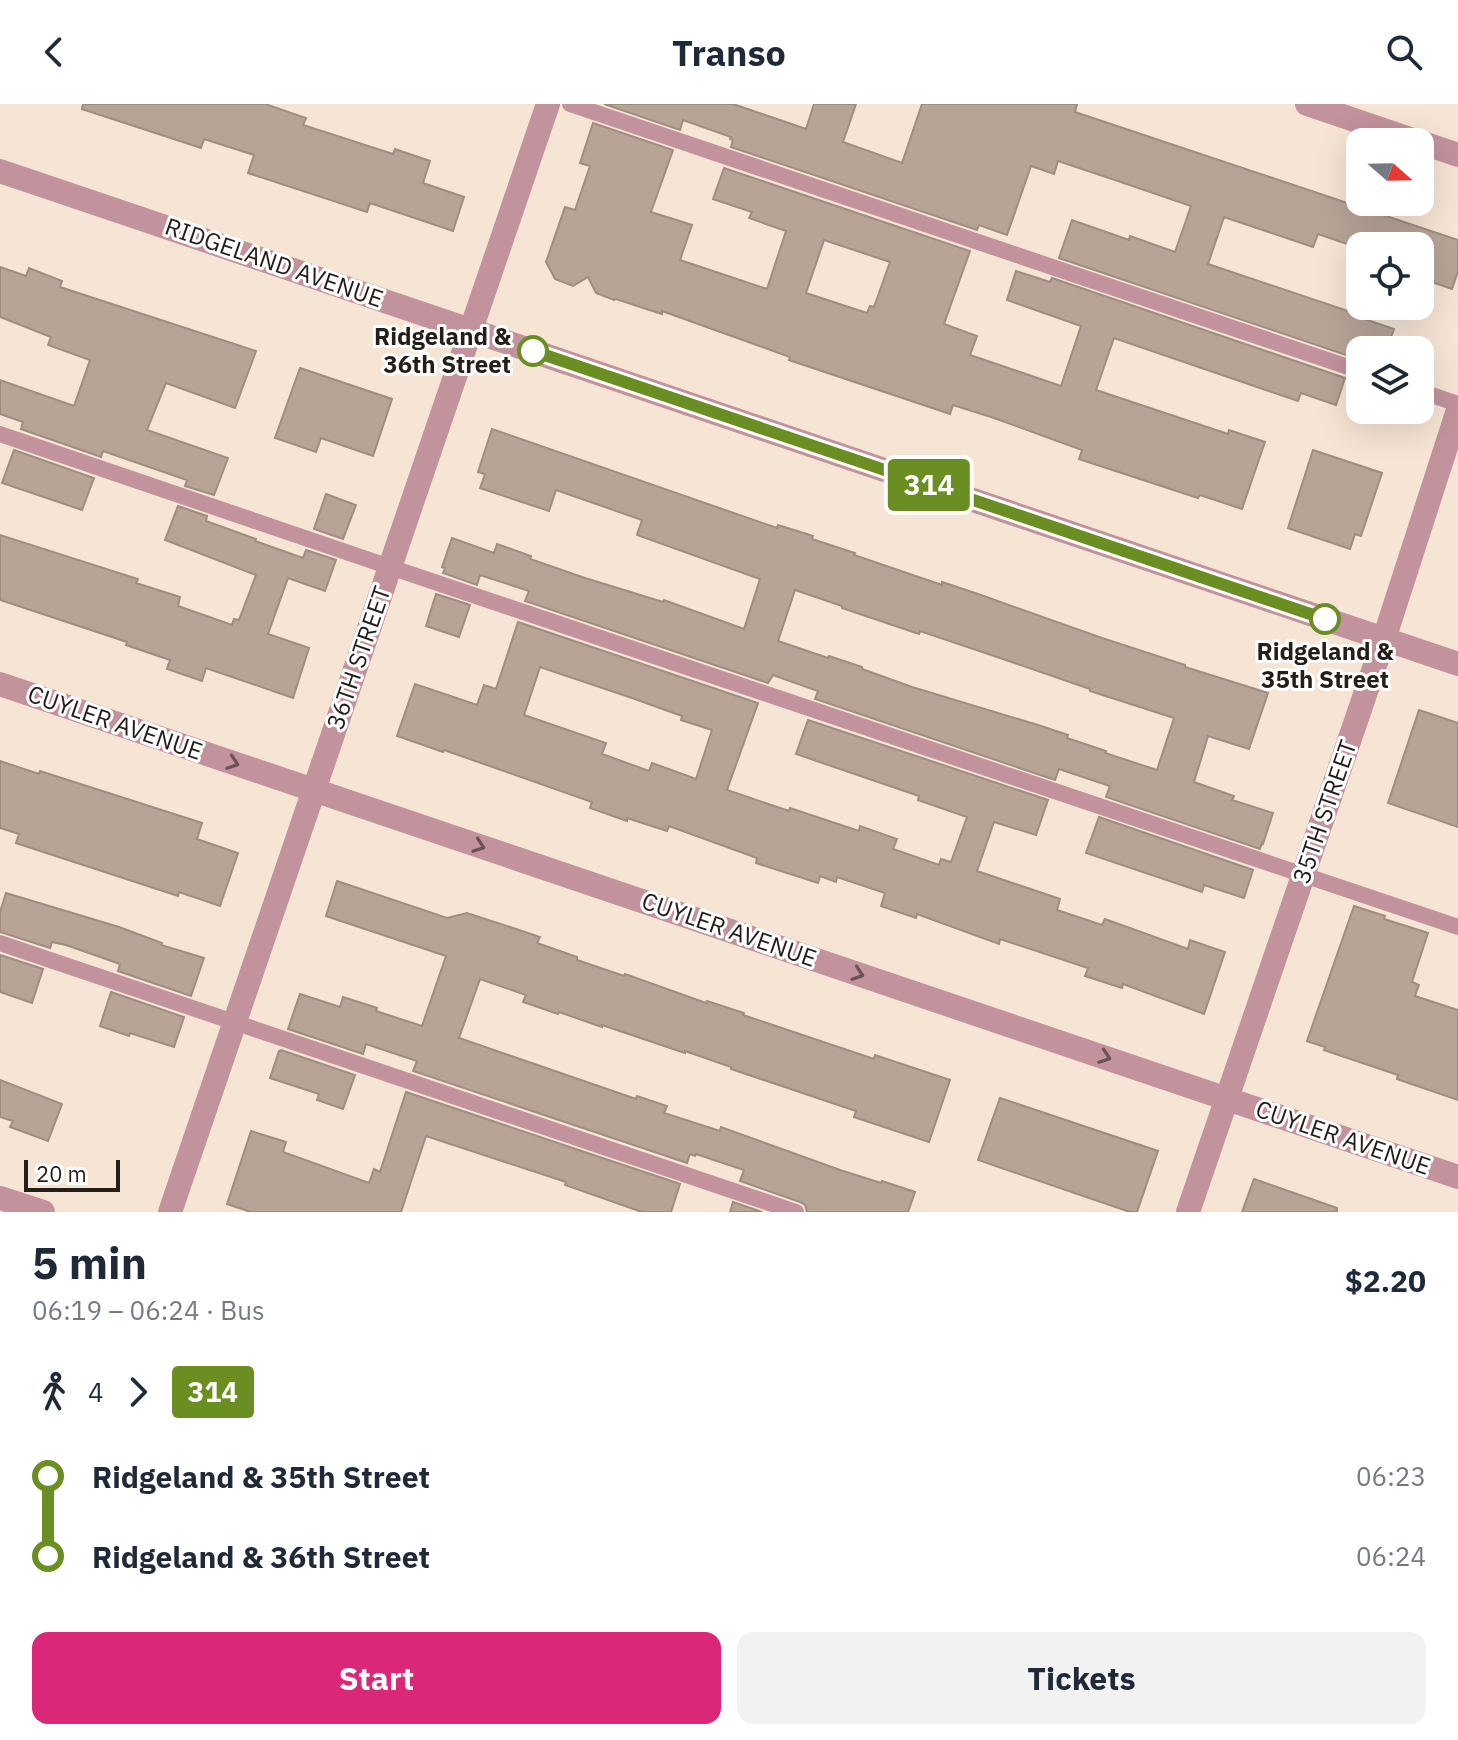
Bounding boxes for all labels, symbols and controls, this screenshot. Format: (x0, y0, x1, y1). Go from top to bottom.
text: Transo (672, 29, 786, 76)
icon: back (32, 30, 76, 74)
icon: search (1382, 30, 1426, 74)
north arrow (1346, 128, 1434, 216)
map controls (1346, 128, 1434, 424)
street label: RIDGELAND AVENUE (161, 210, 388, 314)
button: locate (1346, 232, 1434, 320)
place label: Ridgeland & 36th Street (374, 320, 512, 380)
marker: Ridgeland & 36th Street (518, 336, 548, 366)
button: layers (1346, 336, 1434, 424)
line badge: 314 (883, 459, 975, 511)
text: 314 (904, 466, 954, 503)
street label: 36TH STREET (319, 581, 398, 734)
marker: Ridgeland & 35th Street (1310, 604, 1340, 634)
place label: Ridgeland & 35th Street (1256, 635, 1394, 695)
street label: CUYLER AVENUE (24, 677, 207, 767)
street label: 35TH STREET (1285, 735, 1364, 888)
one-way arrow (225, 753, 239, 769)
one-way arrow (472, 836, 486, 852)
street label: CUYLER AVENUE (638, 884, 821, 974)
one-way arrow (851, 965, 865, 981)
one-way arrow (1097, 1048, 1111, 1064)
street label: CUYLER AVENUE (1252, 1092, 1435, 1182)
scale bar (24, 1156, 120, 1192)
text: 20 m (36, 1159, 87, 1188)
text: 5 min (32, 1234, 147, 1291)
text: $2.20 (1345, 1261, 1426, 1300)
text: 06:19 – 06:24 · Bus (32, 1293, 265, 1327)
icon: walk (32, 1370, 76, 1414)
icon: forward (116, 1370, 160, 1414)
text: 314 (188, 1373, 238, 1410)
text: 4 (88, 1375, 104, 1409)
text: Ridgeland & 35th Street (92, 1457, 430, 1496)
text: 06:23 (1356, 1459, 1426, 1493)
text: Ridgeland & 36th Street (92, 1537, 430, 1576)
text: 06:24 (1356, 1539, 1426, 1573)
button: Start (32, 1632, 721, 1724)
button: Tickets (737, 1632, 1426, 1724)

